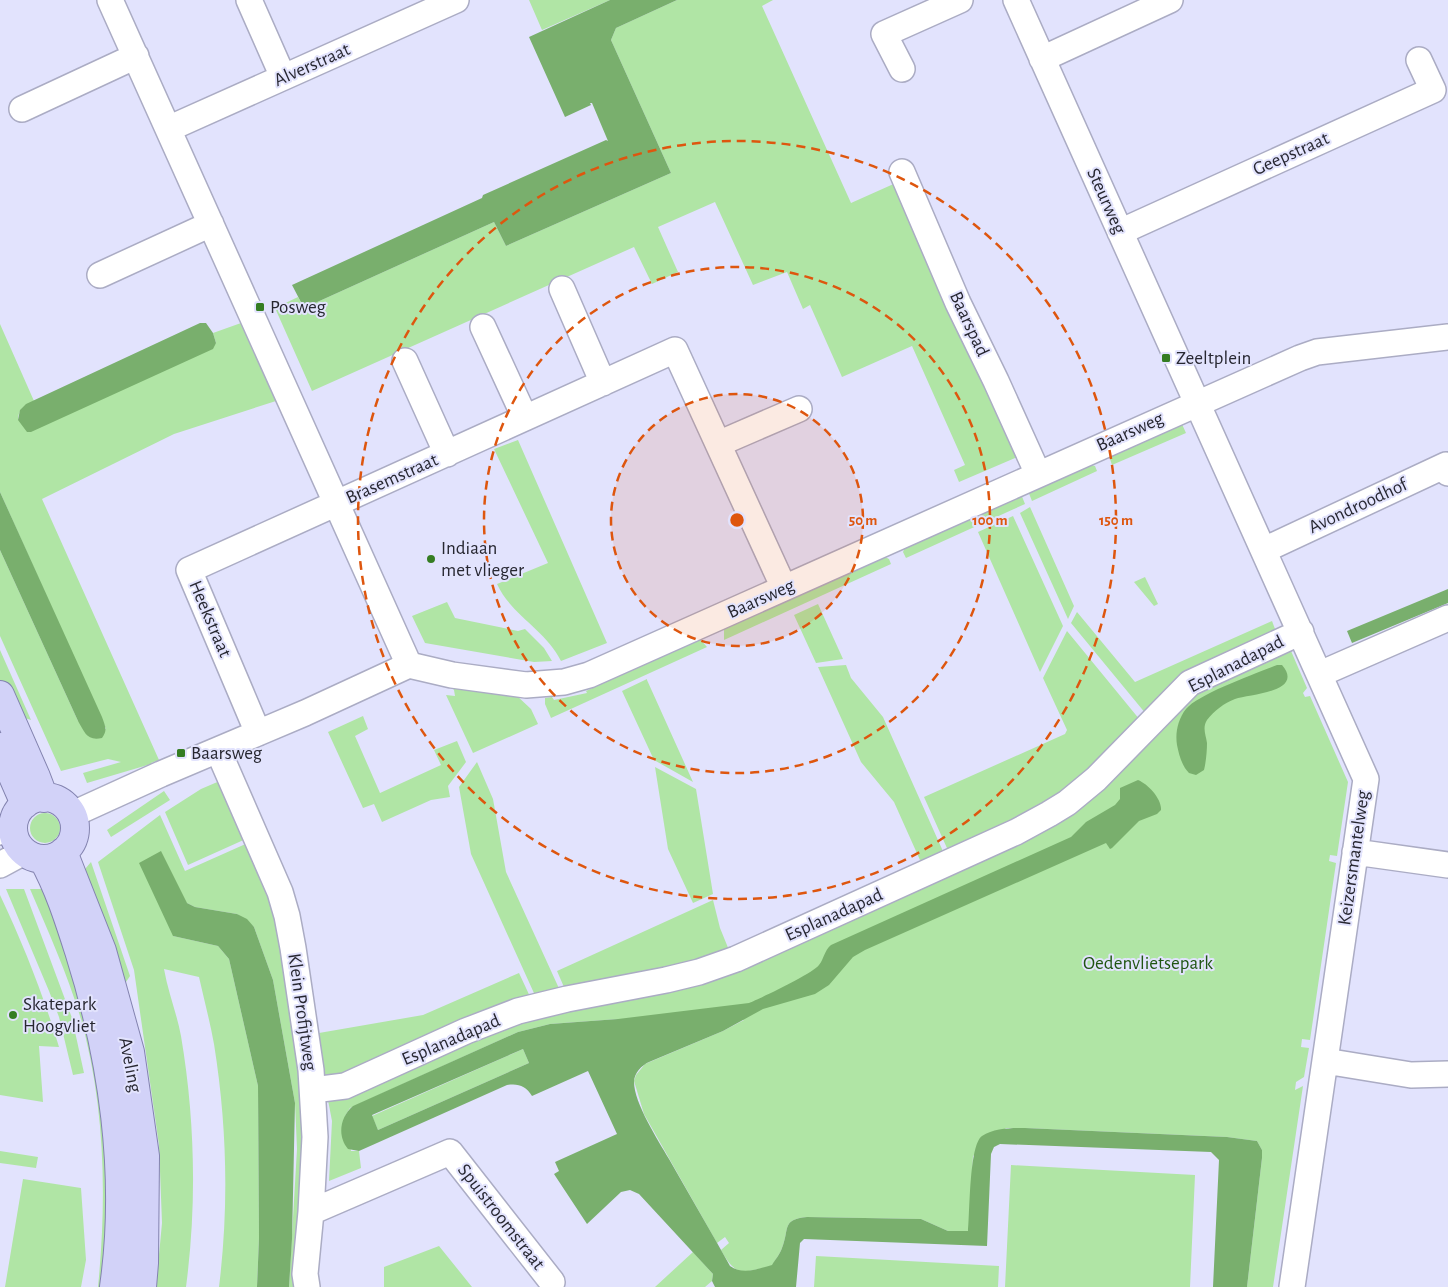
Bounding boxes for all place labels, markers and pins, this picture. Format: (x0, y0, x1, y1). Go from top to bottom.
place label: Posweg (270, 298, 327, 317)
marker: Posweg (254, 301, 266, 313)
place label: Zeeltplein (1176, 349, 1251, 368)
marker: Zeeltplein (1160, 352, 1172, 364)
centre of rings (728, 511, 746, 529)
place label: Indiaan met vlieger (441, 539, 524, 580)
marker: Indiaan met vlieger (425, 553, 437, 565)
place label: Baarsweg (191, 744, 263, 763)
marker: Baarsweg (175, 747, 187, 759)
place label: Skatepark Hoogvliet (23, 995, 97, 1036)
marker: Skatepark Hoogvliet (7, 1009, 19, 1021)

